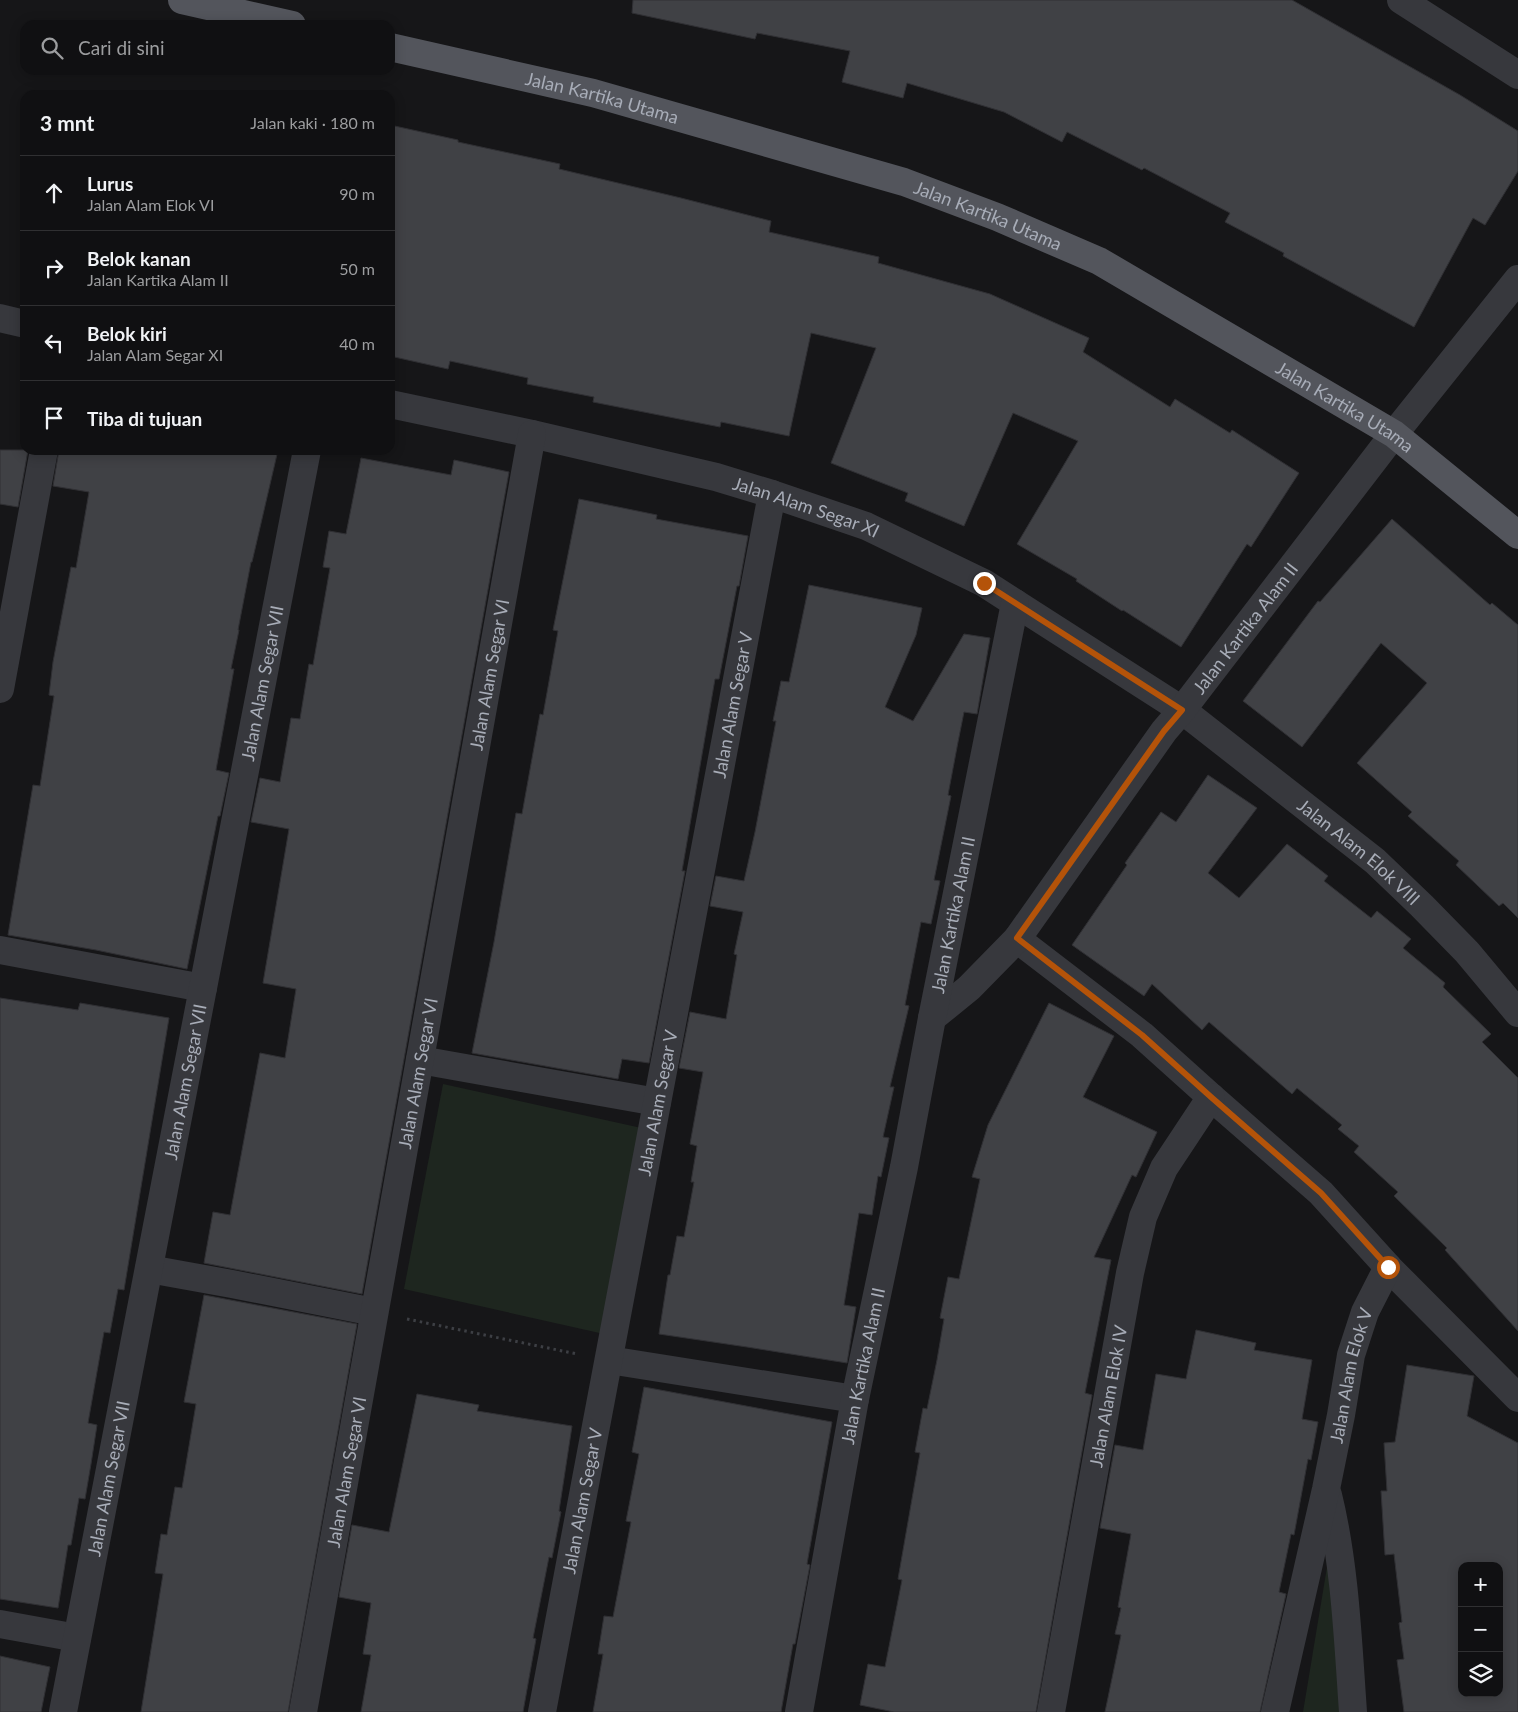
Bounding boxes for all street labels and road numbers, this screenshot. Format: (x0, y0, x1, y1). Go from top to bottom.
street label: Jalan Kartika Utama (523, 67, 681, 128)
street label: Jalan Kartika Utama (911, 176, 1065, 255)
street label: Jalan Kartika Utama (1272, 356, 1419, 457)
street label: Jalan Alam Segar XI (730, 472, 883, 542)
street label: Jalan Kartika Alam II (1188, 558, 1302, 698)
street label: Jalan Alam Segar VI (465, 597, 513, 752)
street label: Jalan Alam Segar VII (236, 603, 288, 763)
street label: Jalan Alam Segar V (708, 629, 757, 780)
street label: Jalan Alam Elok VIII (1293, 794, 1425, 909)
street label: Jalan Kartika Alam II (926, 834, 979, 995)
street label: Jalan Alam Segar VI (393, 996, 442, 1151)
street label: Jalan Alam Segar VII (159, 1002, 211, 1161)
street label: Jalan Alam Segar V (632, 1027, 682, 1178)
street label: Jalan Kartika Alam II (836, 1285, 889, 1446)
street label: Jalan Alam Elok V (1325, 1304, 1377, 1445)
street label: Jalan Alam Elok IV (1084, 1322, 1132, 1469)
street label: Jalan Alam Segar VI (322, 1394, 370, 1549)
street label: Jalan Alam Segar VII (82, 1399, 134, 1558)
street label: Jalan Alam Segar V (557, 1425, 607, 1576)

